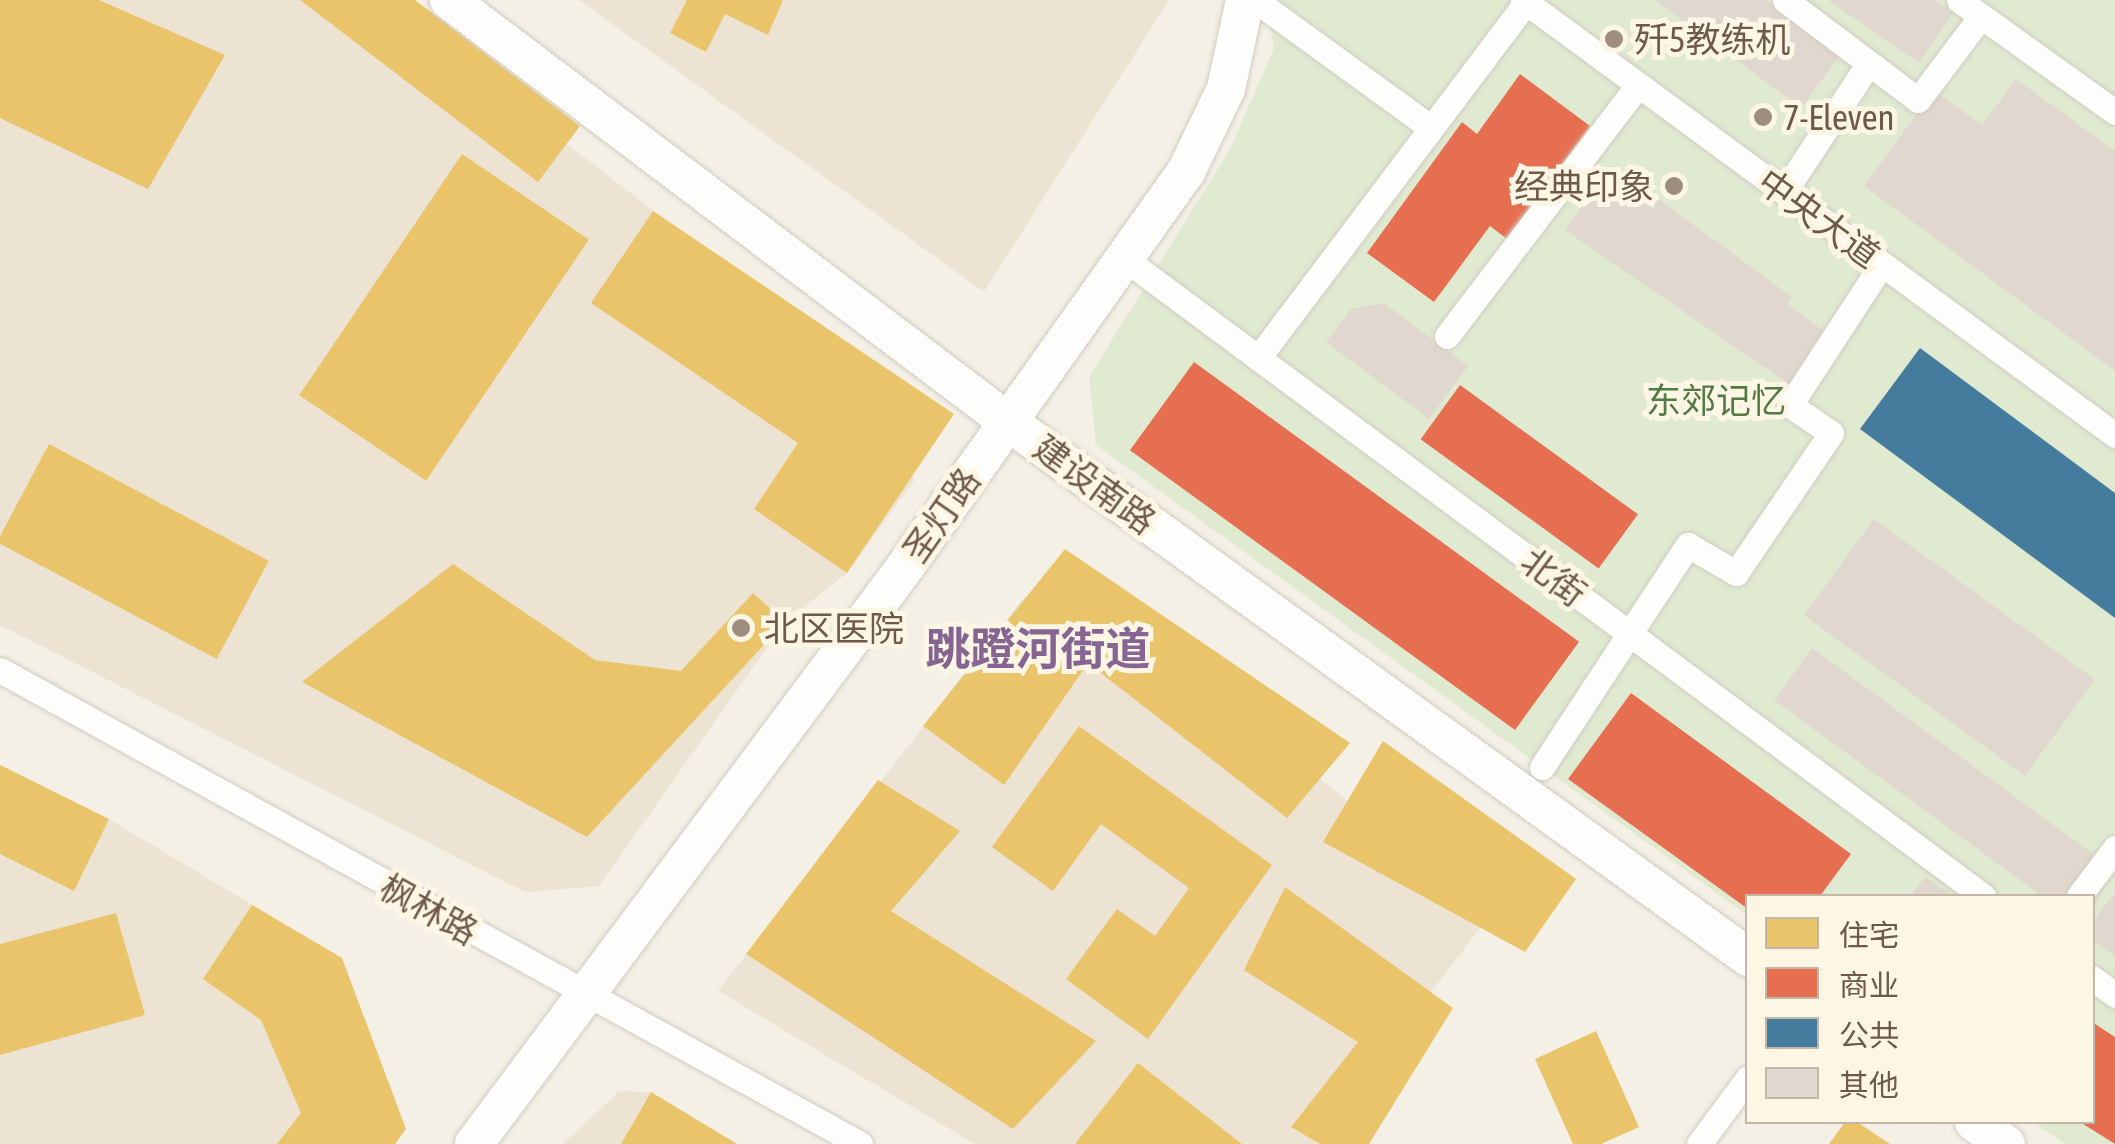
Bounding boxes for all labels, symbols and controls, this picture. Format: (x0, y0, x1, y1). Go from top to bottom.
place label: 歼5教练机 (1634, 18, 1790, 60)
marker: 歼5教练机 (1603, 28, 1625, 50)
place label: 7-Eleven (1783, 96, 1895, 138)
marker: 7-Eleven (1752, 106, 1774, 128)
street label: 中央大道 (1750, 160, 1888, 276)
place label: 经典印象 (1514, 165, 1654, 207)
marker: 经典印象 (1663, 175, 1685, 197)
park label: 东郊记忆 (1646, 379, 1786, 421)
street label: 建设南路 (1026, 426, 1164, 542)
street label: 圣灯路 (894, 460, 988, 570)
street label: 北街 (1513, 539, 1595, 615)
place label: 北区医院 (764, 607, 904, 649)
marker: 北区医院 (728, 615, 754, 641)
district label: 跳蹬河街道 (926, 623, 1150, 677)
street label: 枫林路 (373, 865, 485, 953)
legend (1745, 894, 2095, 1124)
text: 住宅 (1839, 918, 1899, 952)
text: 商业 (1839, 968, 1899, 1002)
text: 公共 (1839, 1018, 1899, 1052)
text: 其他 (1839, 1068, 1899, 1102)

